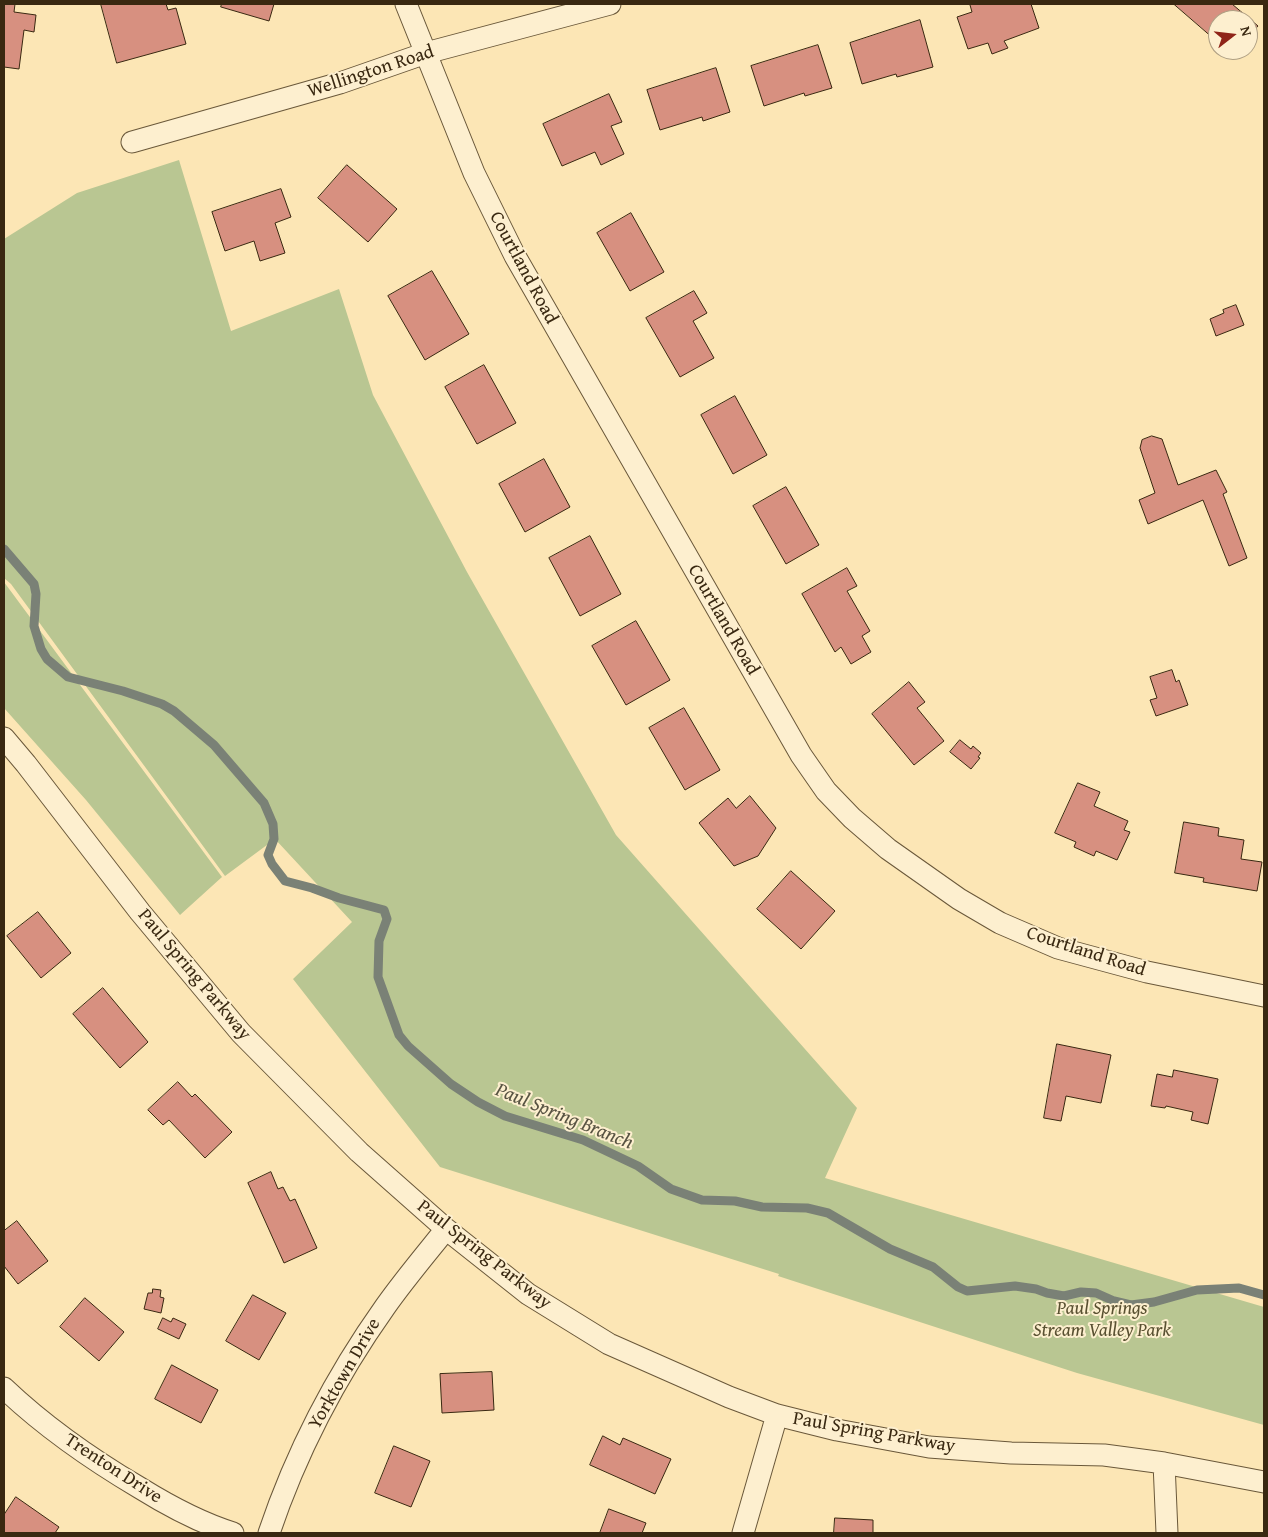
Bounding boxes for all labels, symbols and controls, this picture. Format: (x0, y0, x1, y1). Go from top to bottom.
north arrow (1208, 10, 1258, 60)
text: N (1236, 24, 1257, 38)
street label: Wellington Road (305, 41, 437, 103)
street label: Courtland Road (484, 208, 562, 328)
street label: Courtland Road (682, 561, 764, 679)
street label: Paul Spring Parkway (132, 905, 256, 1045)
street label: Courtland Road (1024, 922, 1148, 982)
water label: Paul Spring Branch (492, 1078, 636, 1156)
street label: Paul Spring Parkway (412, 1195, 556, 1315)
park label: Paul Springs Stream Valley Park (1033, 1298, 1171, 1342)
street label: Yorktown Drive (304, 1314, 386, 1434)
street label: Paul Spring Parkway (791, 1408, 957, 1458)
street label: Trenton Drive (60, 1429, 166, 1509)

